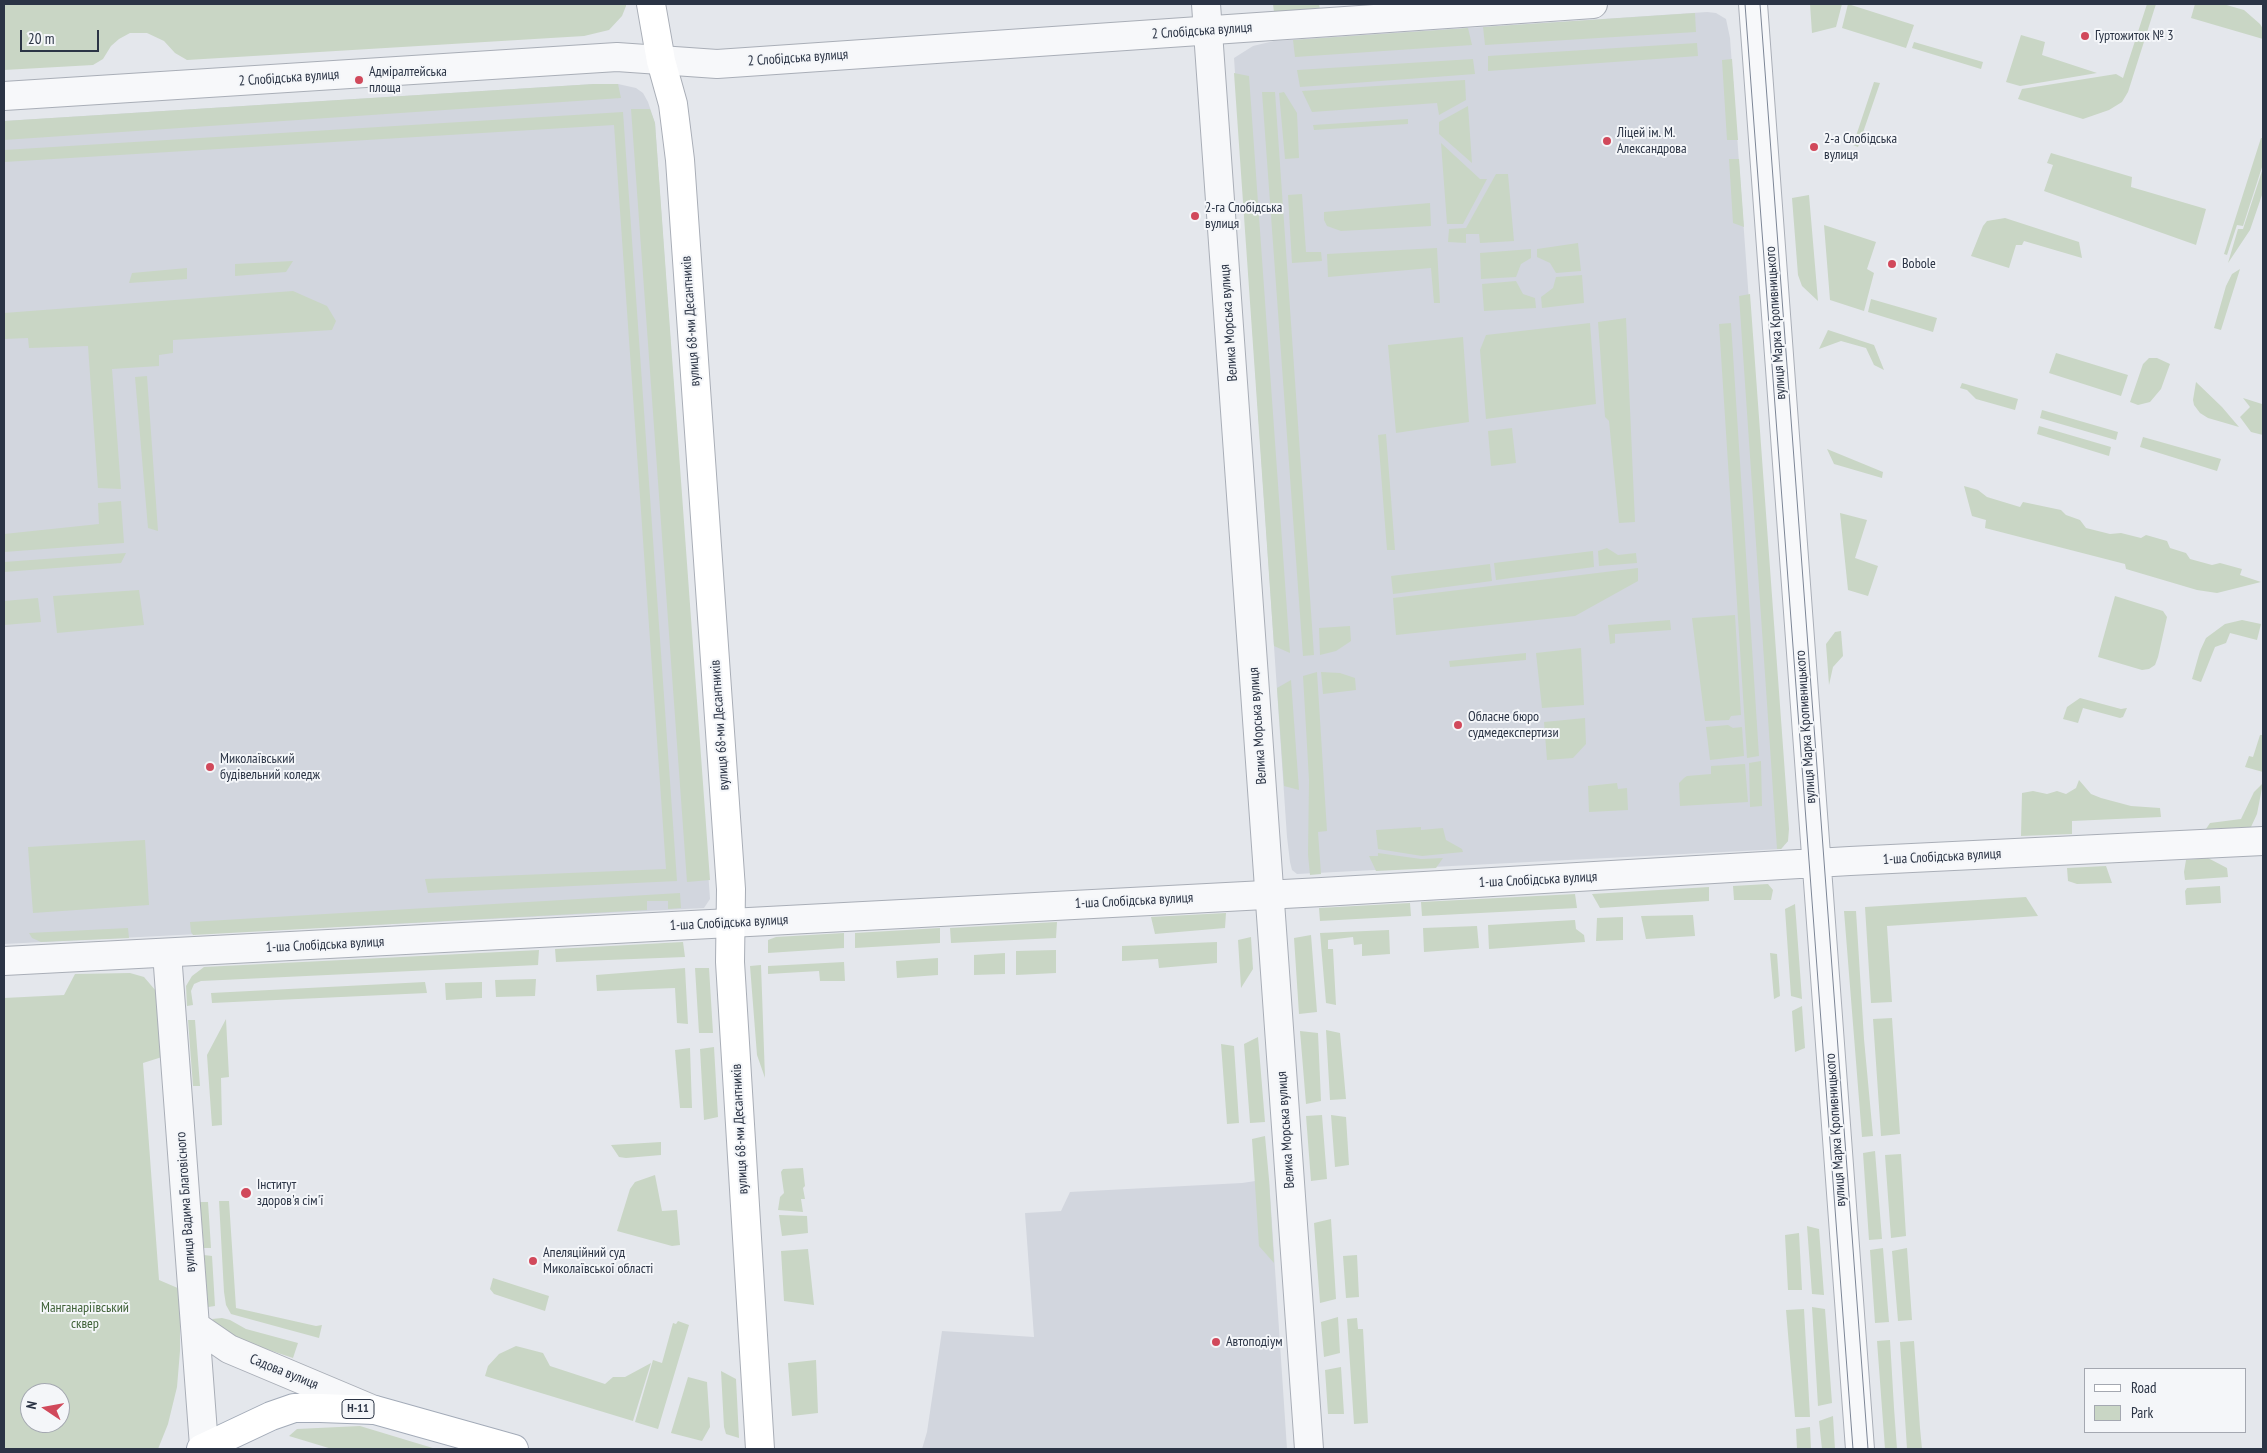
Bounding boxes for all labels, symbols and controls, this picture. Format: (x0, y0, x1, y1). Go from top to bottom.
street label: 2 Слобідська вулиця (1151, 19, 1253, 43)
scale bar (22, 20, 101, 52)
place label: Гуртожиток № 3 (2095, 28, 2173, 44)
text: 20 m (28, 29, 54, 48)
marker: Гуртожиток № 3 (2079, 30, 2091, 42)
street label: 2 Слобідська вулиця (747, 46, 849, 70)
place label: Адміралтейська площа (369, 64, 447, 96)
street label: 2 Слобідська вулиця (238, 66, 340, 90)
marker: Адміралтейська площа (353, 74, 365, 86)
place label: Ліцей ім. М. Александрова (1617, 125, 1686, 158)
place label: 2-а Слобідська вулиця (1824, 131, 1897, 164)
marker: Ліцей ім. М. Александрова (1601, 135, 1613, 147)
marker: 2-а Слобідська вулиця (1808, 141, 1820, 153)
place label: 2-га Слобідська вулиця (1205, 200, 1282, 232)
marker: 2-га Слобідська вулиця (1189, 210, 1201, 222)
street label: вулиця Марка Кропивницького (1762, 246, 1790, 400)
street label: вулиця 68-ми Десантників (678, 255, 704, 387)
place label: Bobole (1902, 256, 1936, 272)
marker: Bobole (1886, 258, 1898, 270)
street label: Велика Морська вулиця (1217, 264, 1241, 382)
street label: вулиця Марка Кропивницького (1792, 650, 1820, 804)
street label: вулиця 68-ми Десантників (707, 659, 733, 791)
street label: Велика Морська вулиця (1246, 667, 1270, 785)
place label: Обласне бюро судмедекспертизи (1468, 709, 1559, 742)
marker: Обласне бюро судмедекспертизи (1452, 719, 1464, 731)
place label: Миколаївський будівельний коледж (220, 751, 320, 784)
marker: Миколаївський будівельний коледж (204, 761, 216, 773)
street label: 1-ша Слобідська вулиця (1882, 846, 2002, 868)
street label: 1-ша Слобідська вулиця (1478, 869, 1598, 891)
street label: 1-ша Слобідська вулиця (1074, 890, 1194, 912)
street label: 1-ша Слобідська вулиця (669, 912, 789, 934)
street label: 1-ша Слобідська вулиця (265, 934, 385, 956)
street label: вулиця Марка Кропивницького (1822, 1053, 1850, 1207)
street label: вулиця 68-ми Десантників (728, 1063, 752, 1195)
street label: Велика Морська вулиця (1274, 1071, 1298, 1189)
street label: вулиця Вадима Благовісного (173, 1131, 199, 1273)
place label: Інститут здоров'я сім'ї (257, 1177, 323, 1210)
marker: Інститут здоров'я сім'ї (239, 1186, 253, 1200)
place label: Апеляційний суд Миколаївської області (543, 1245, 653, 1278)
marker: Апеляційний суд Миколаївської області (527, 1255, 539, 1267)
park label: Манганаріївський сквер (41, 1300, 129, 1332)
place label: Автоподіум (1226, 1334, 1282, 1350)
marker: Автоподіум (1210, 1336, 1222, 1348)
street label: Садова вулиця (247, 1351, 321, 1393)
legend (2084, 1368, 2247, 1433)
text: Road (2131, 1378, 2157, 1397)
north arrow (20, 1383, 70, 1433)
text: N (22, 1400, 41, 1411)
road number: Н-11 (342, 1400, 374, 1418)
text: Park (2131, 1403, 2153, 1422)

